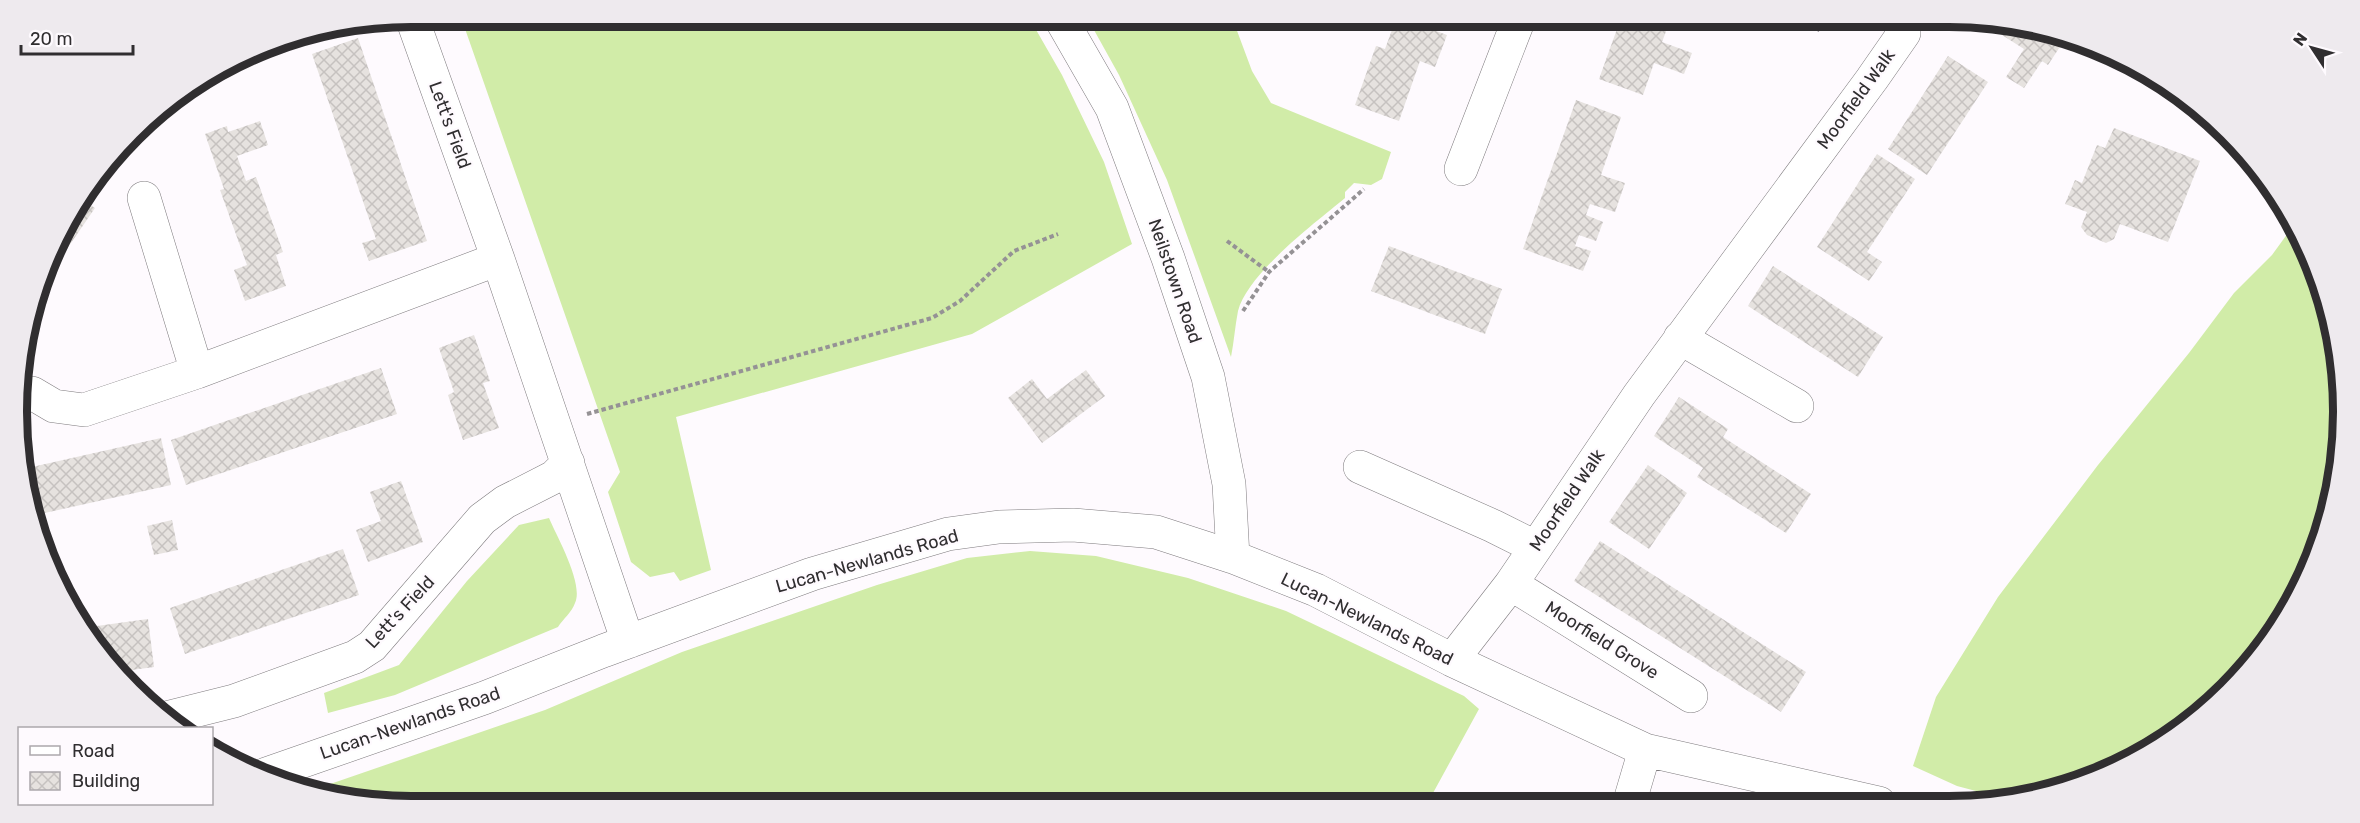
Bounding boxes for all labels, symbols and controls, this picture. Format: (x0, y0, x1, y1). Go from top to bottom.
scale bar (21, 18, 134, 56)
north arrow (2282, 18, 2342, 78)
text: 20 m (30, 28, 72, 50)
text: N (2289, 29, 2311, 50)
street label: Moorfield Walk (1812, 44, 1900, 153)
street label: Lett's Field (424, 78, 476, 172)
street label: Neilstown Road (1143, 216, 1207, 346)
street label: Moorfield Walk (1525, 444, 1610, 555)
street label: Lucan-Newlands Road (773, 524, 961, 598)
street label: Lucan-Newlands Road (1277, 568, 1457, 670)
street label: Lett's Field (361, 571, 439, 653)
street label: Moorfield Grove (1541, 596, 1663, 684)
street label: Lucan-Newlands Road (317, 682, 503, 764)
legend (18, 727, 213, 805)
text: Road (72, 740, 115, 762)
text: Building (72, 770, 140, 792)

